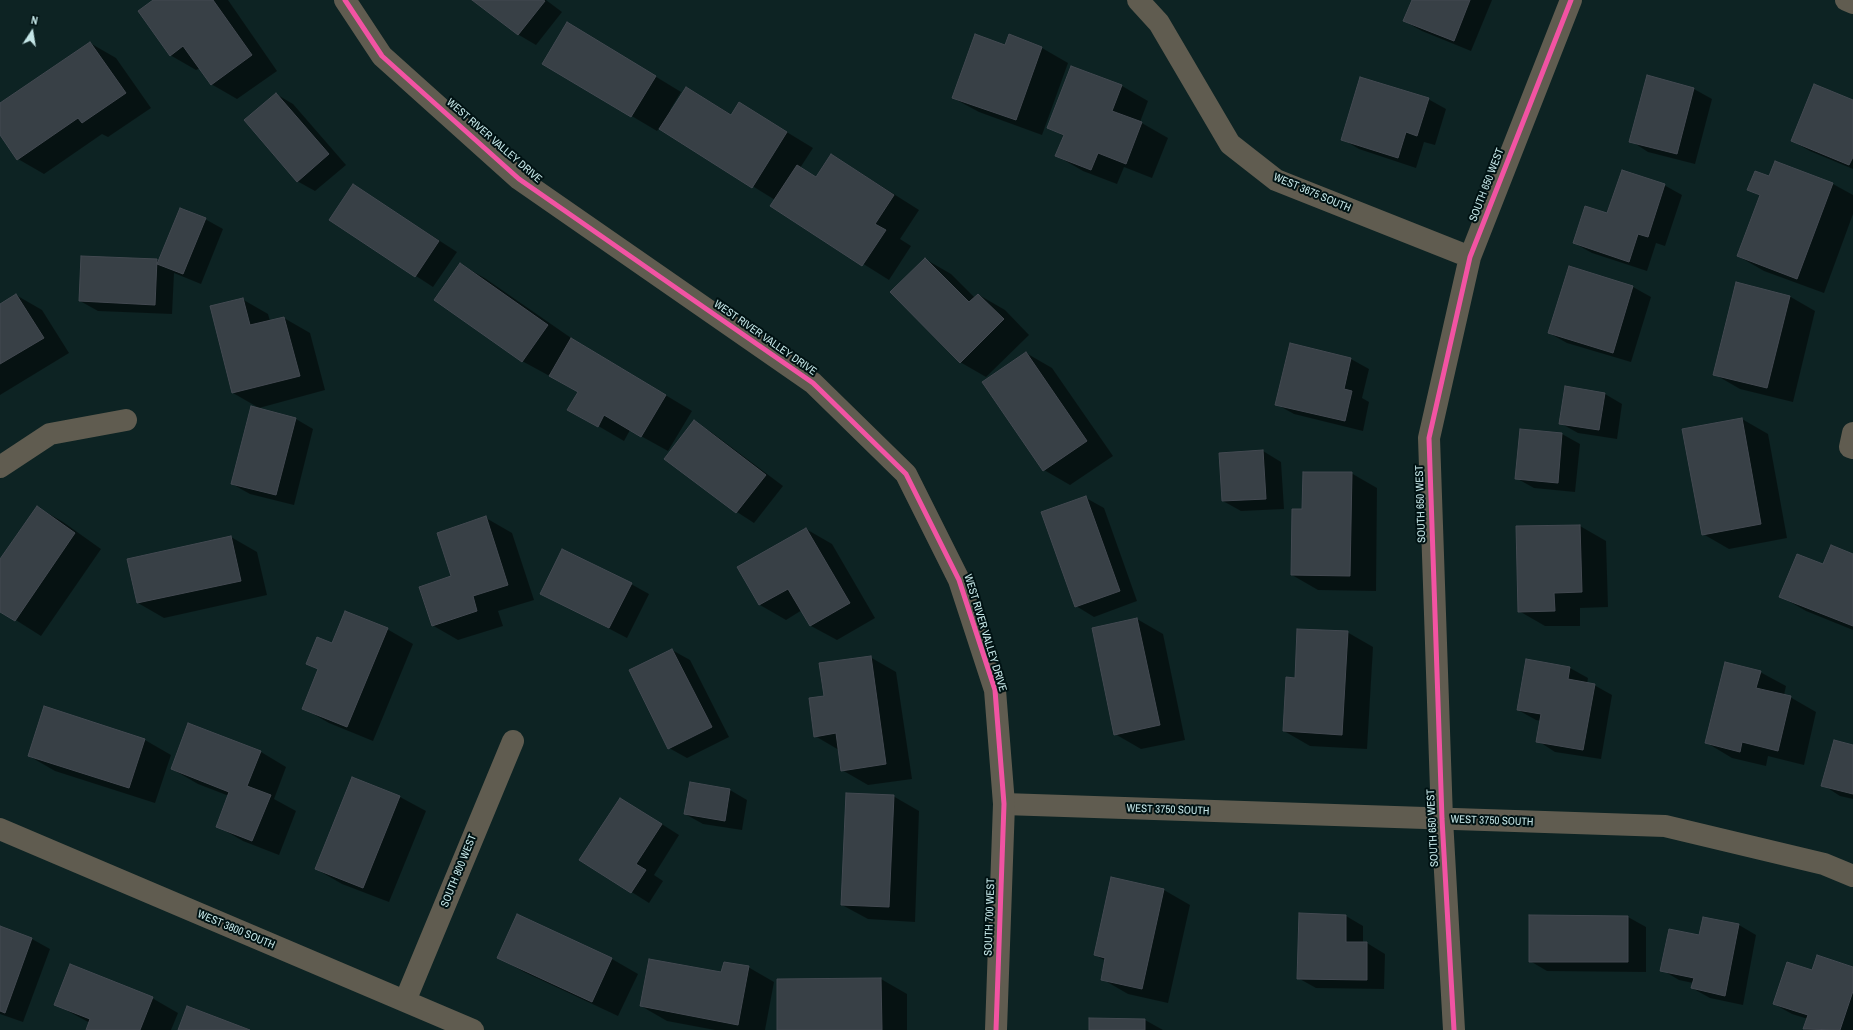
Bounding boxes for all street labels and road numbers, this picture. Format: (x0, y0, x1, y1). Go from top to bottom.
street label: WEST RIVER VALLEY DRIVE (444, 96, 544, 186)
street label: SOUTH 650 WEST (1467, 146, 1507, 224)
street label: WEST 3675 SOUTH (1271, 171, 1353, 215)
street label: WEST RIVER VALLEY DRIVE (711, 298, 819, 378)
street label: SOUTH 650 WEST (1413, 465, 1429, 543)
street label: WEST RIVER VALLEY DRIVE (961, 573, 1009, 693)
street label: SOUTH 650 WEST (1424, 789, 1442, 867)
street label: WEST 3750 SOUTH (1126, 802, 1210, 818)
street label: WEST 3750 SOUTH (1450, 813, 1534, 829)
street label: SOUTH 800 WEST (438, 833, 480, 909)
street label: SOUTH 700 WEST (982, 878, 998, 956)
street label: WEST 3800 SOUTH (195, 908, 277, 952)

